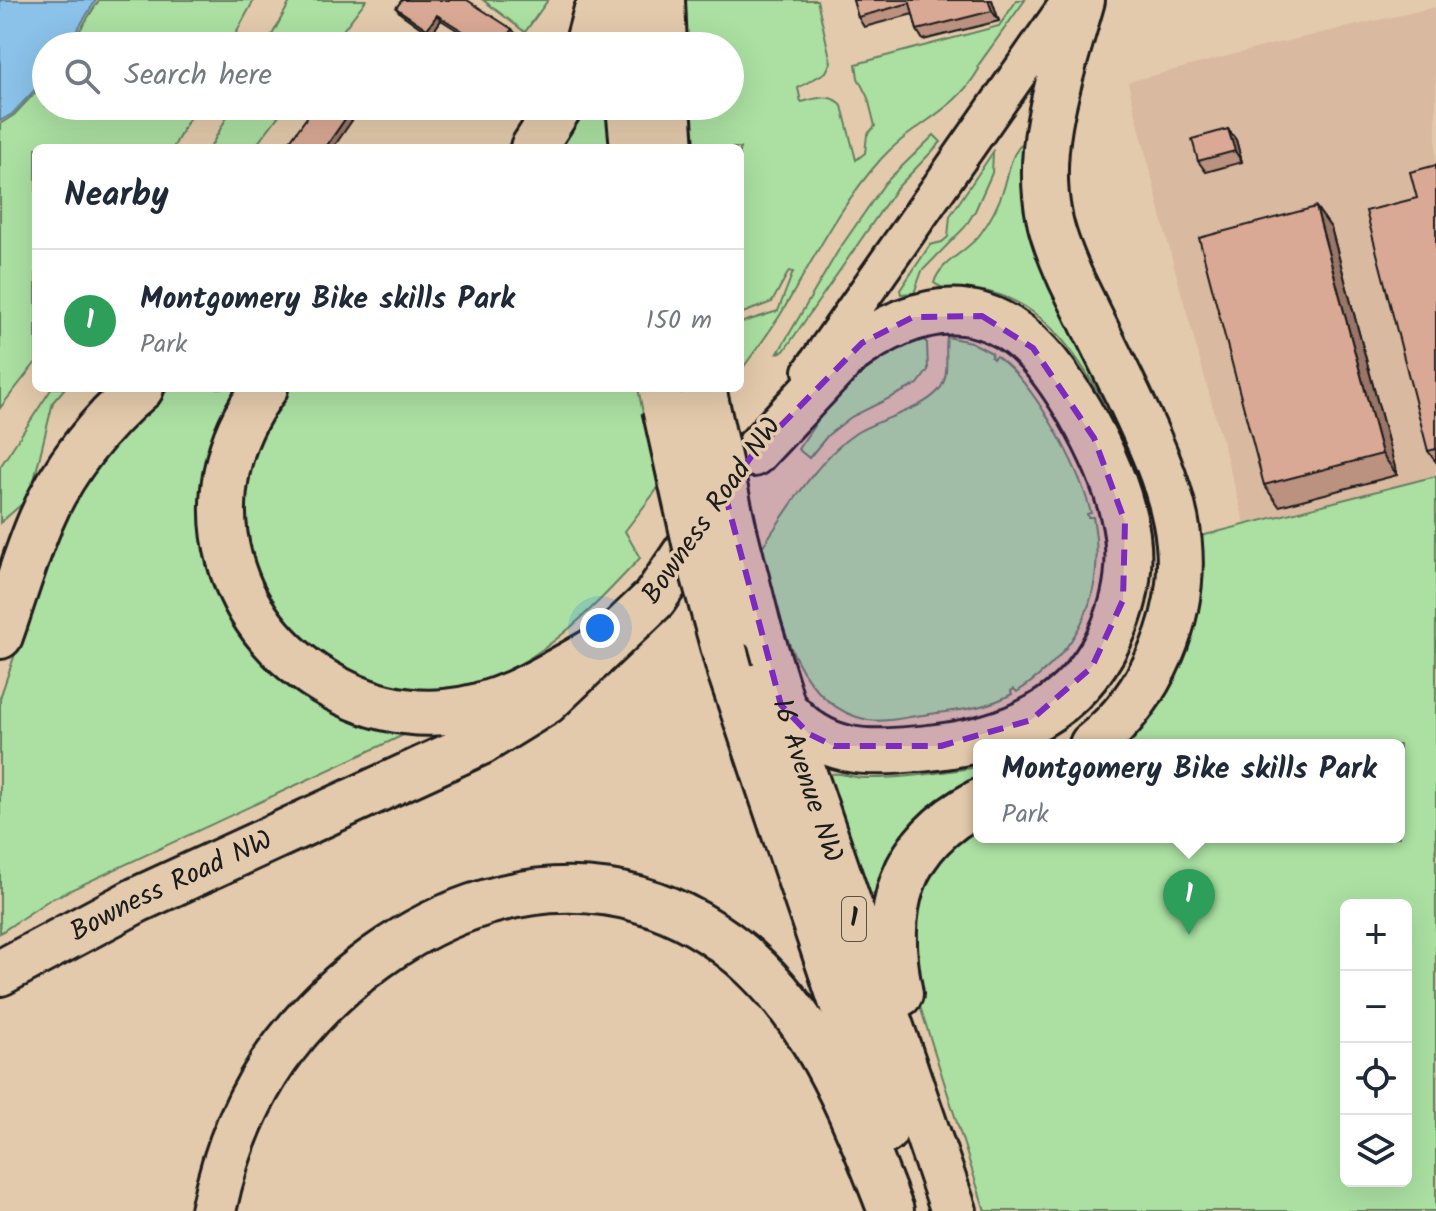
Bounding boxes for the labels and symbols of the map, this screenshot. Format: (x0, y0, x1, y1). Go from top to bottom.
street label: Bowness Road NW (630, 408, 794, 614)
your location (580, 608, 620, 648)
street label: 16 Avenue NW (759, 693, 855, 868)
street label: Bowness Road NW (62, 818, 280, 954)
pin: 1 (1163, 869, 1215, 935)
road number: 1 (842, 897, 866, 941)

